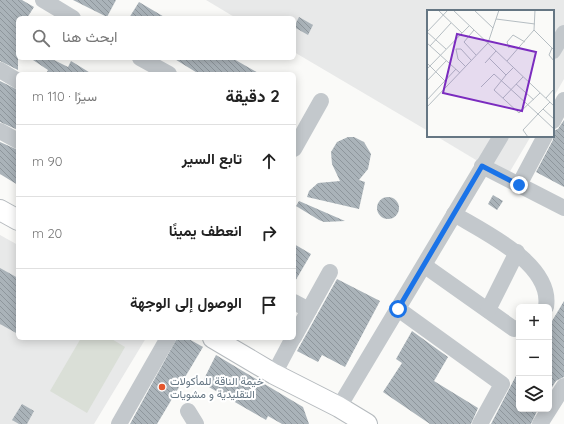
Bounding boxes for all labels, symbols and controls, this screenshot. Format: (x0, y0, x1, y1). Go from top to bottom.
inset map (427, 10, 554, 137)
search box (16, 16, 296, 60)
icon: search (30, 27, 52, 49)
text: ابحث هنا (62, 27, 118, 46)
text: 2 دقيقة (225, 85, 280, 106)
text: سيرًا · 110 m (32, 88, 97, 104)
text: تابع السير (182, 149, 242, 168)
icon: ahead (258, 150, 280, 172)
text: 90 m (32, 153, 62, 169)
route end (510, 176, 528, 194)
text: انعطف يمينًا (169, 221, 242, 240)
icon: right (258, 222, 280, 244)
text: 20 m (32, 225, 62, 241)
text: الوصول إلى الوجهة (130, 293, 242, 312)
icon: arrive (258, 294, 280, 316)
route start (389, 300, 407, 318)
map controls (516, 304, 552, 412)
button: + (516, 304, 552, 340)
button: − (516, 340, 552, 376)
place label: خيمة الناقة للمأكولات التقليدية و مشويات (170, 374, 264, 401)
button: layers (516, 376, 552, 412)
marker: خيمة الناقة للمأكولات التقليدية و مشويات (157, 382, 167, 392)

